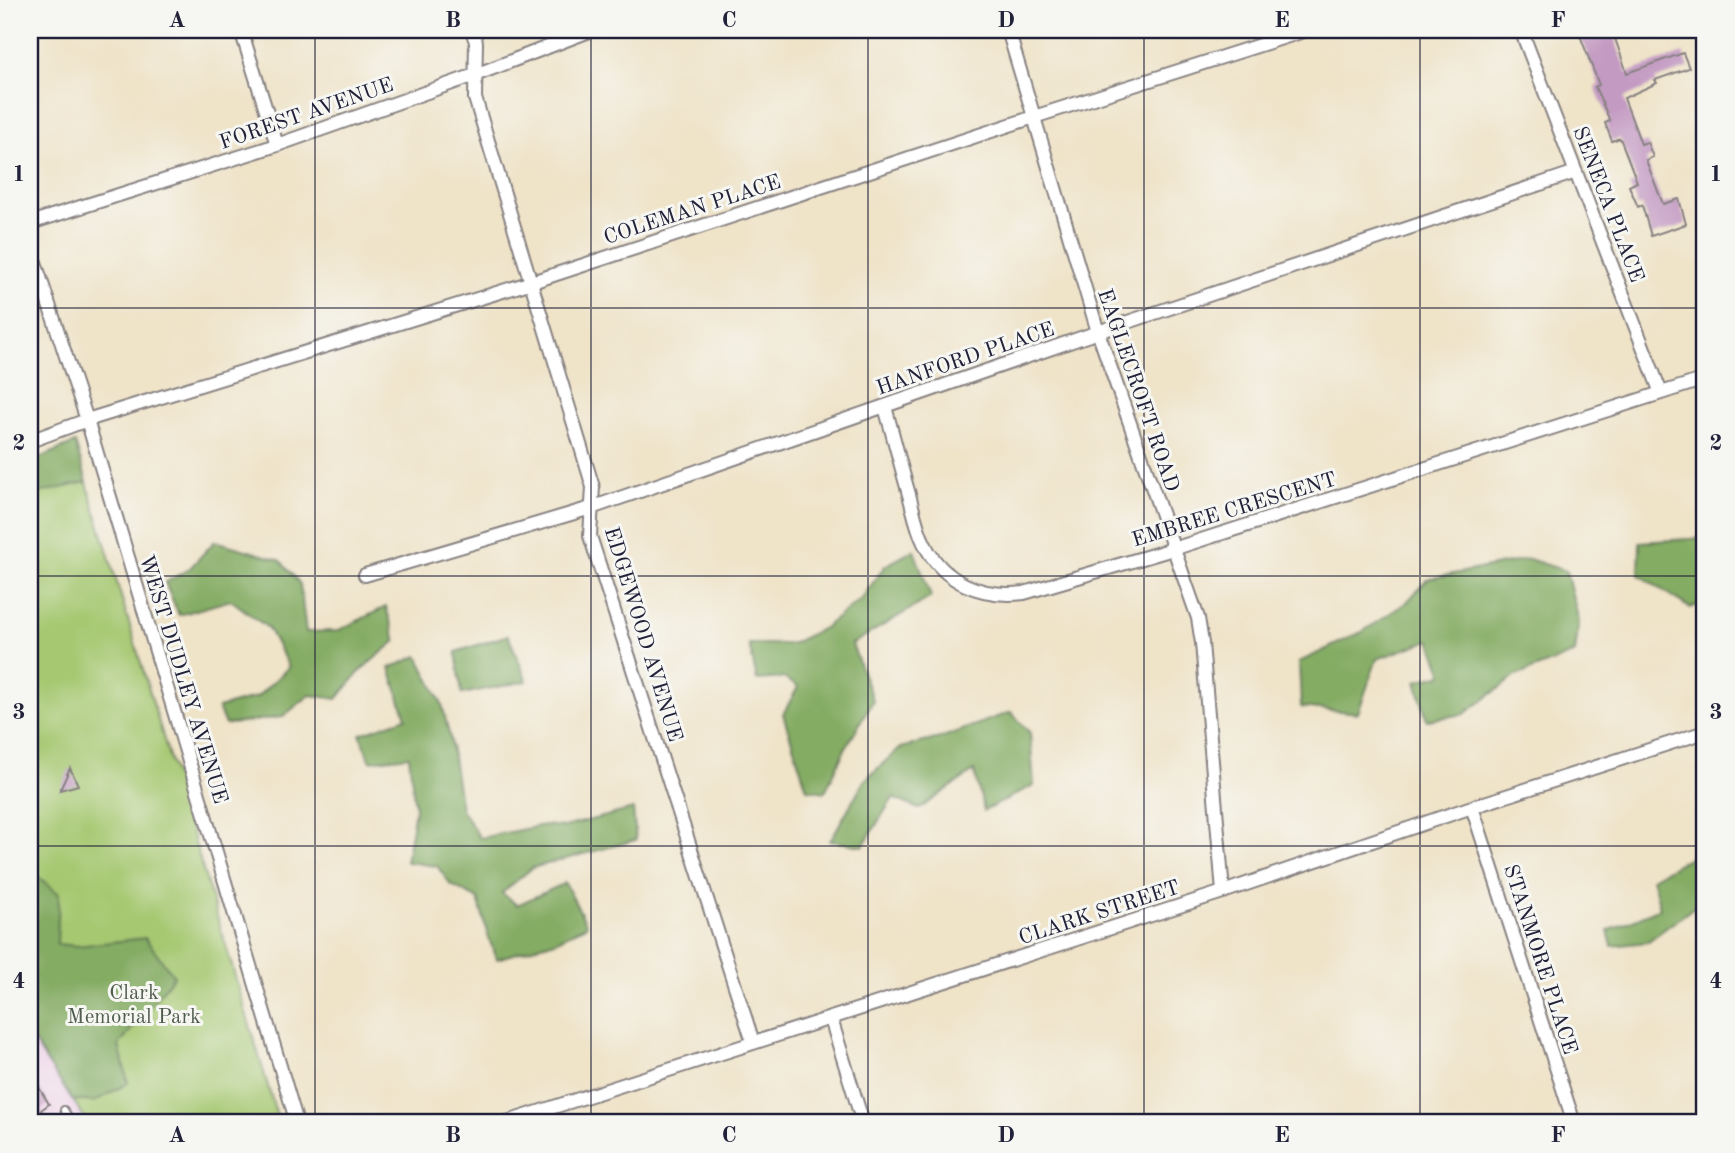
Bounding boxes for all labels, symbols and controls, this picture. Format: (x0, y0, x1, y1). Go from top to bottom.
text: A (168, 9, 186, 32)
text: B (445, 9, 461, 32)
text: C (721, 9, 737, 32)
text: D (997, 9, 1015, 32)
text: E (1274, 9, 1290, 32)
text: F (1550, 9, 1566, 32)
street label: FOREST AVENUE (217, 75, 396, 154)
street label: SENECA PLACE (1568, 124, 1647, 285)
text: 1 (12, 163, 26, 186)
text: 1 (1709, 163, 1723, 186)
street label: COLEMAN PLACE (601, 172, 784, 249)
street label: EAGLECROFT ROAD (1093, 286, 1182, 495)
street label: HANFORD PLACE (874, 319, 1057, 400)
text: 2 (12, 432, 26, 455)
text: 2 (1709, 432, 1723, 455)
street label: EMBREE CRESCENT (1130, 469, 1339, 552)
street label: EDGEWOOD AVENUE (600, 524, 685, 744)
street label: WEST DUDLEY AVENUE (135, 552, 230, 806)
text: 3 (12, 701, 26, 724)
text: 3 (1709, 701, 1723, 724)
street label: STANMORE PLACE (1499, 862, 1580, 1057)
street label: CLARK STREET (1016, 877, 1183, 949)
text: 4 (12, 970, 26, 993)
text: 4 (1709, 970, 1723, 993)
park label: Clark Memorial Park (67, 983, 201, 1028)
text: A (168, 1124, 186, 1147)
text: B (445, 1124, 461, 1147)
text: C (721, 1124, 737, 1147)
text: D (997, 1124, 1015, 1147)
text: E (1274, 1124, 1290, 1147)
text: F (1550, 1124, 1566, 1147)

